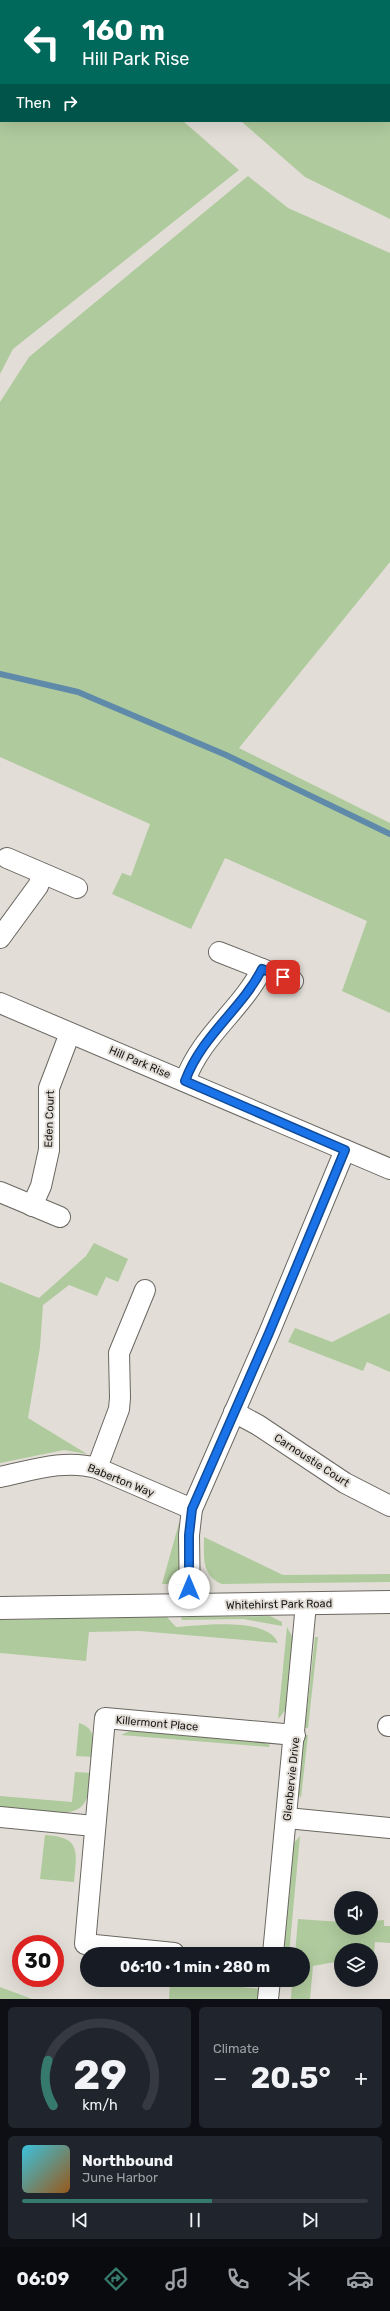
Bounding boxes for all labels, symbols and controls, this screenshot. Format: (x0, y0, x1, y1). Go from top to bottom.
text: 160 m (82, 14, 165, 47)
icon: left (16, 16, 68, 68)
text: Hill Park Rise (82, 48, 189, 70)
icon: right (59, 92, 81, 114)
text: Then (16, 94, 51, 112)
pin (266, 960, 300, 994)
icon: arrive (272, 966, 294, 988)
street label: Hill Park Rise (107, 1044, 173, 1081)
street label: Eden Court (42, 1089, 57, 1148)
street label: Carnoustie Court (272, 1431, 352, 1490)
street label: Baberton Way (86, 1461, 156, 1500)
position arrow (168, 1567, 210, 1609)
street label: Whitehirst Park Road (226, 1597, 332, 1612)
street label: Killermont Place (115, 1713, 199, 1734)
street label: Glenbervie Drive (281, 1737, 302, 1821)
map controls (334, 1891, 378, 1987)
button: sound (334, 1891, 378, 1935)
speed limit sign: 30 (12, 1935, 64, 1987)
button: layers (334, 1943, 378, 1987)
text: 06:10 · 1 min · 280 m (120, 1958, 270, 1976)
text: Climate (213, 2041, 259, 2056)
text: 29 (73, 2049, 126, 2098)
text: 20.5° (251, 2060, 331, 2096)
text: − (213, 2065, 227, 2092)
text: + (354, 2065, 368, 2092)
text: km/h (82, 2096, 117, 2113)
text: Northbound (82, 2152, 173, 2170)
text: June Harbor (82, 2170, 158, 2185)
icon: previous (69, 2209, 91, 2231)
icon: pause (184, 2209, 206, 2231)
icon: next (299, 2209, 321, 2231)
icon: directions (102, 2265, 130, 2293)
icon: music (163, 2265, 191, 2293)
icon: phone (224, 2265, 252, 2293)
icon: climate (285, 2265, 313, 2293)
icon: car (346, 2265, 374, 2293)
text: 06:09 (16, 2268, 69, 2290)

